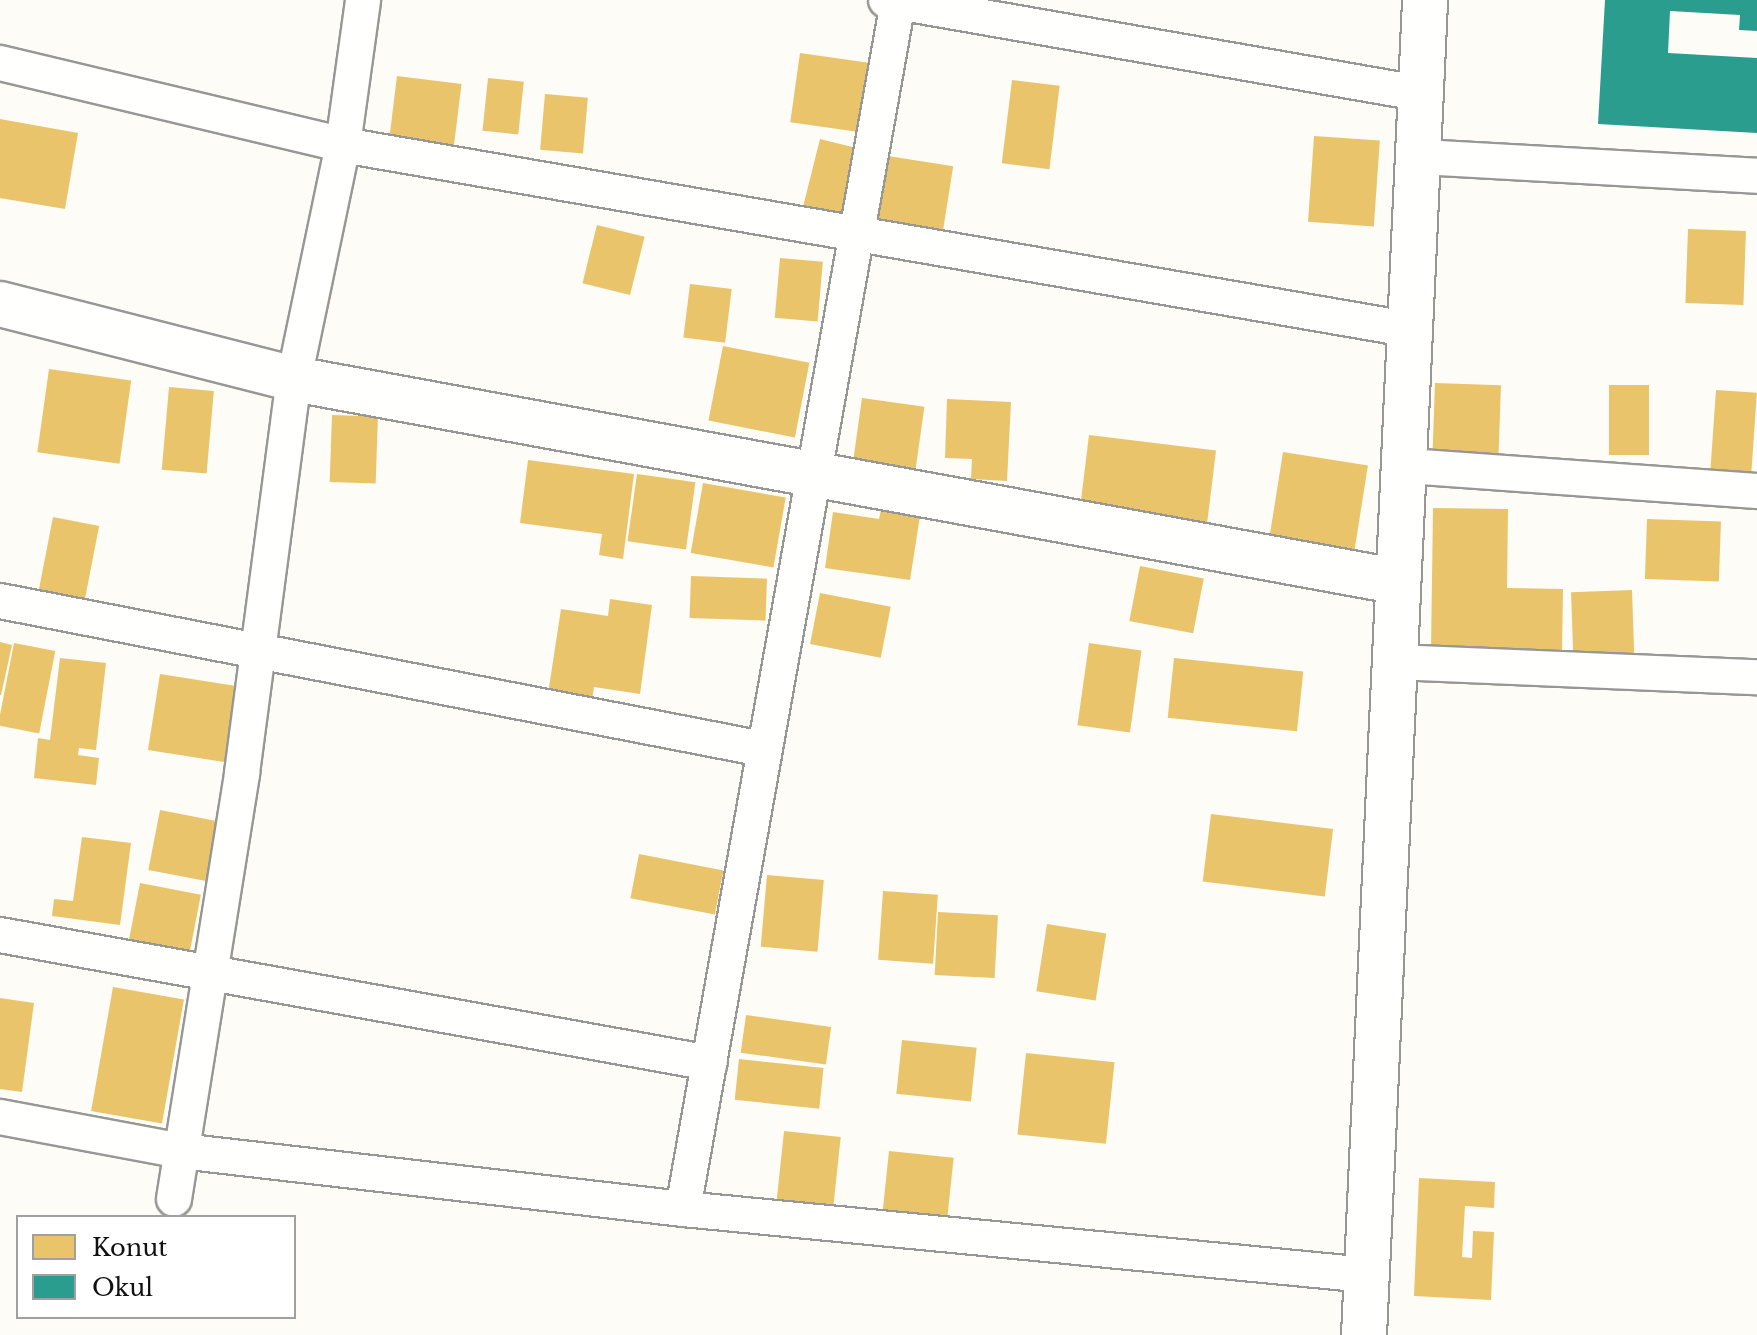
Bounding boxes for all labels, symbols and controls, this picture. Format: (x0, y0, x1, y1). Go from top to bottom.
legend (16, 1215, 296, 1319)
text: Konut (92, 1233, 167, 1262)
text: Okul (92, 1273, 153, 1302)

